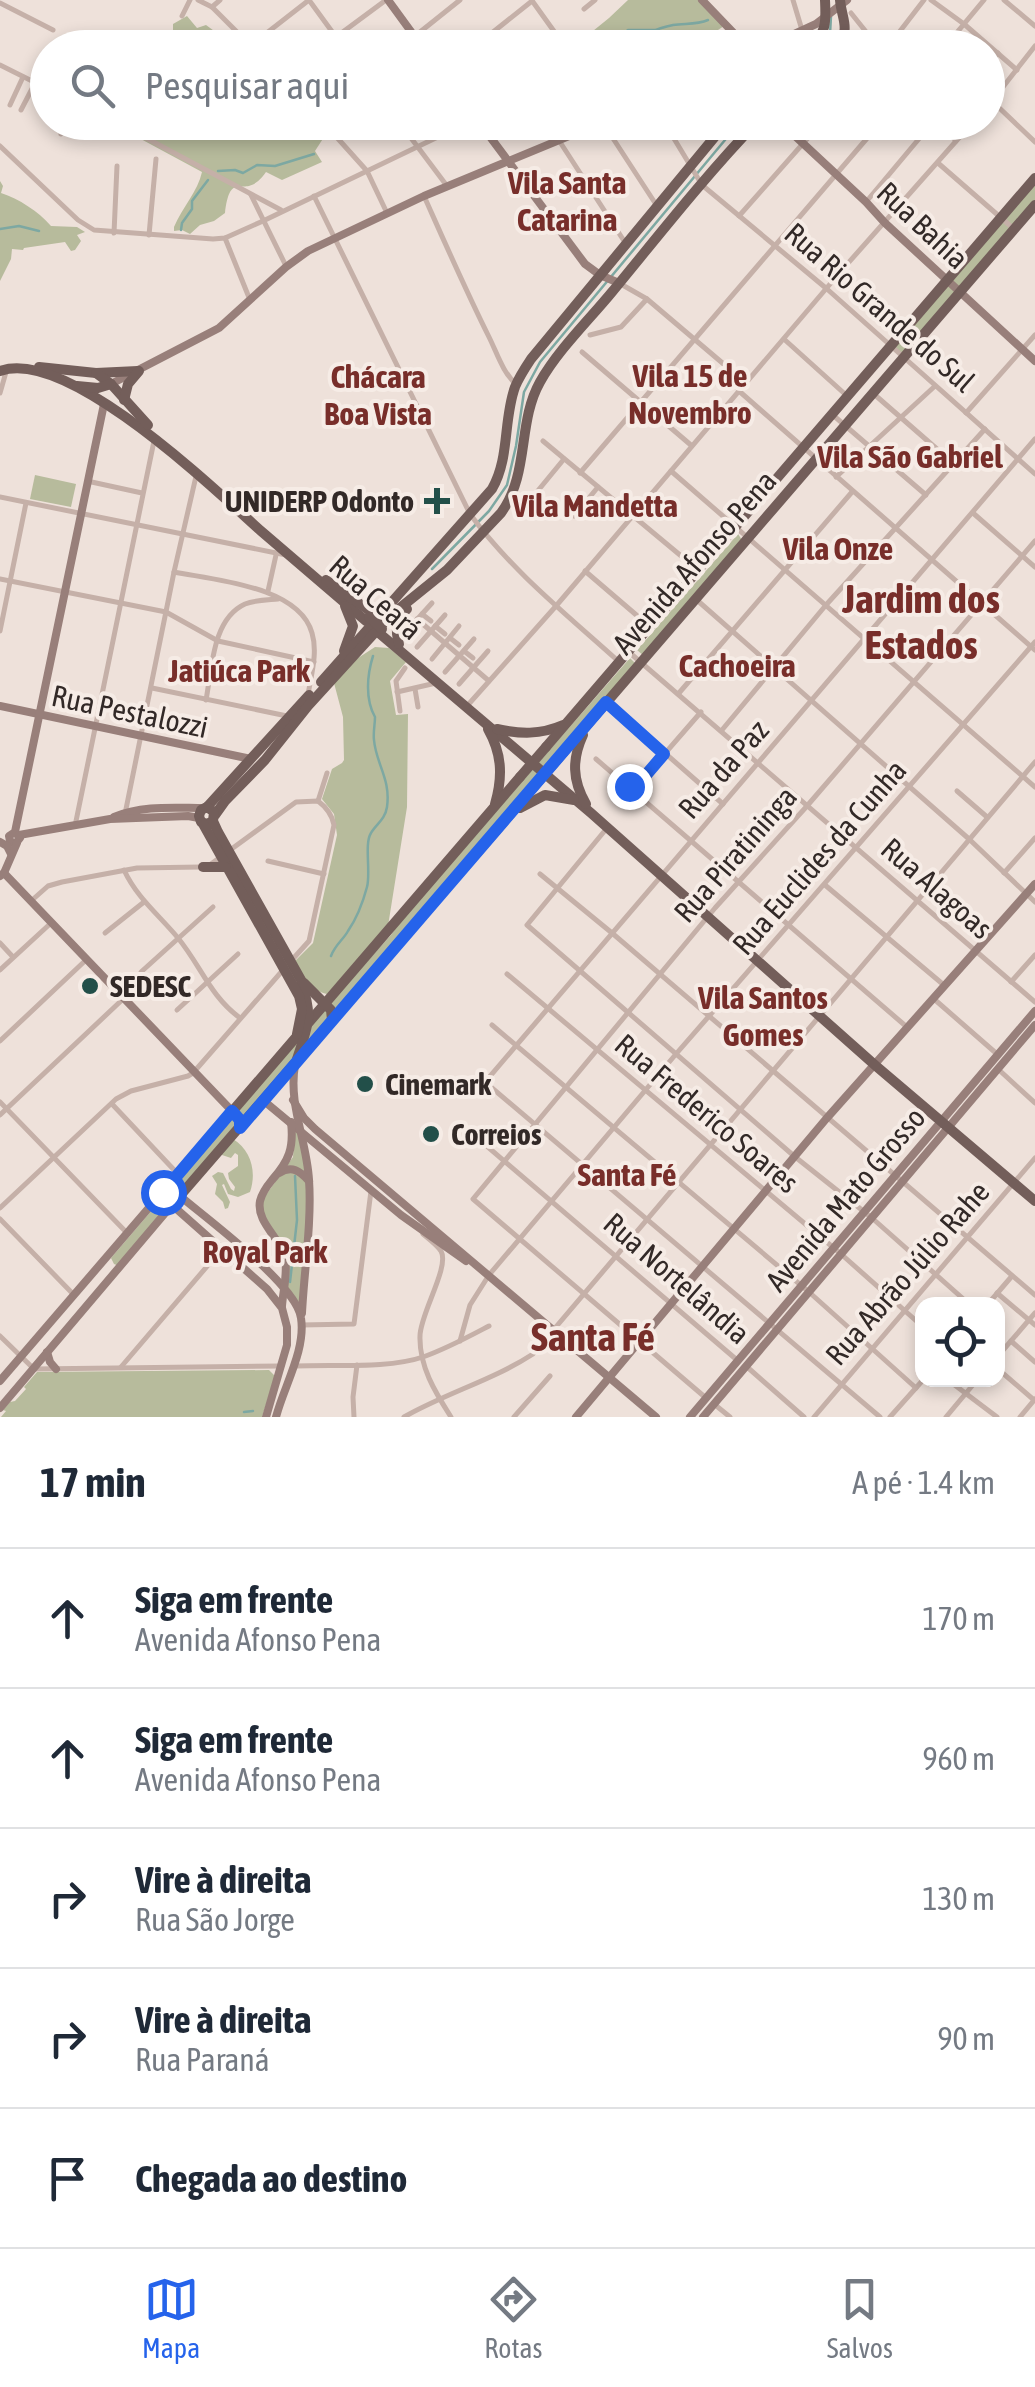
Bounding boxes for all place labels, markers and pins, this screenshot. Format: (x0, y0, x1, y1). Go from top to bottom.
place label: UNIDERP Odonto (225, 484, 414, 518)
marker: UNIDERP Odonto (424, 488, 450, 514)
place label: SEDESC (110, 969, 192, 1003)
marker: SEDESC (79, 975, 101, 997)
place label: Cinemark (385, 1067, 492, 1101)
marker: Cinemark (354, 1073, 376, 1095)
place label: Correios (451, 1117, 542, 1151)
marker: Correios (420, 1123, 442, 1145)

